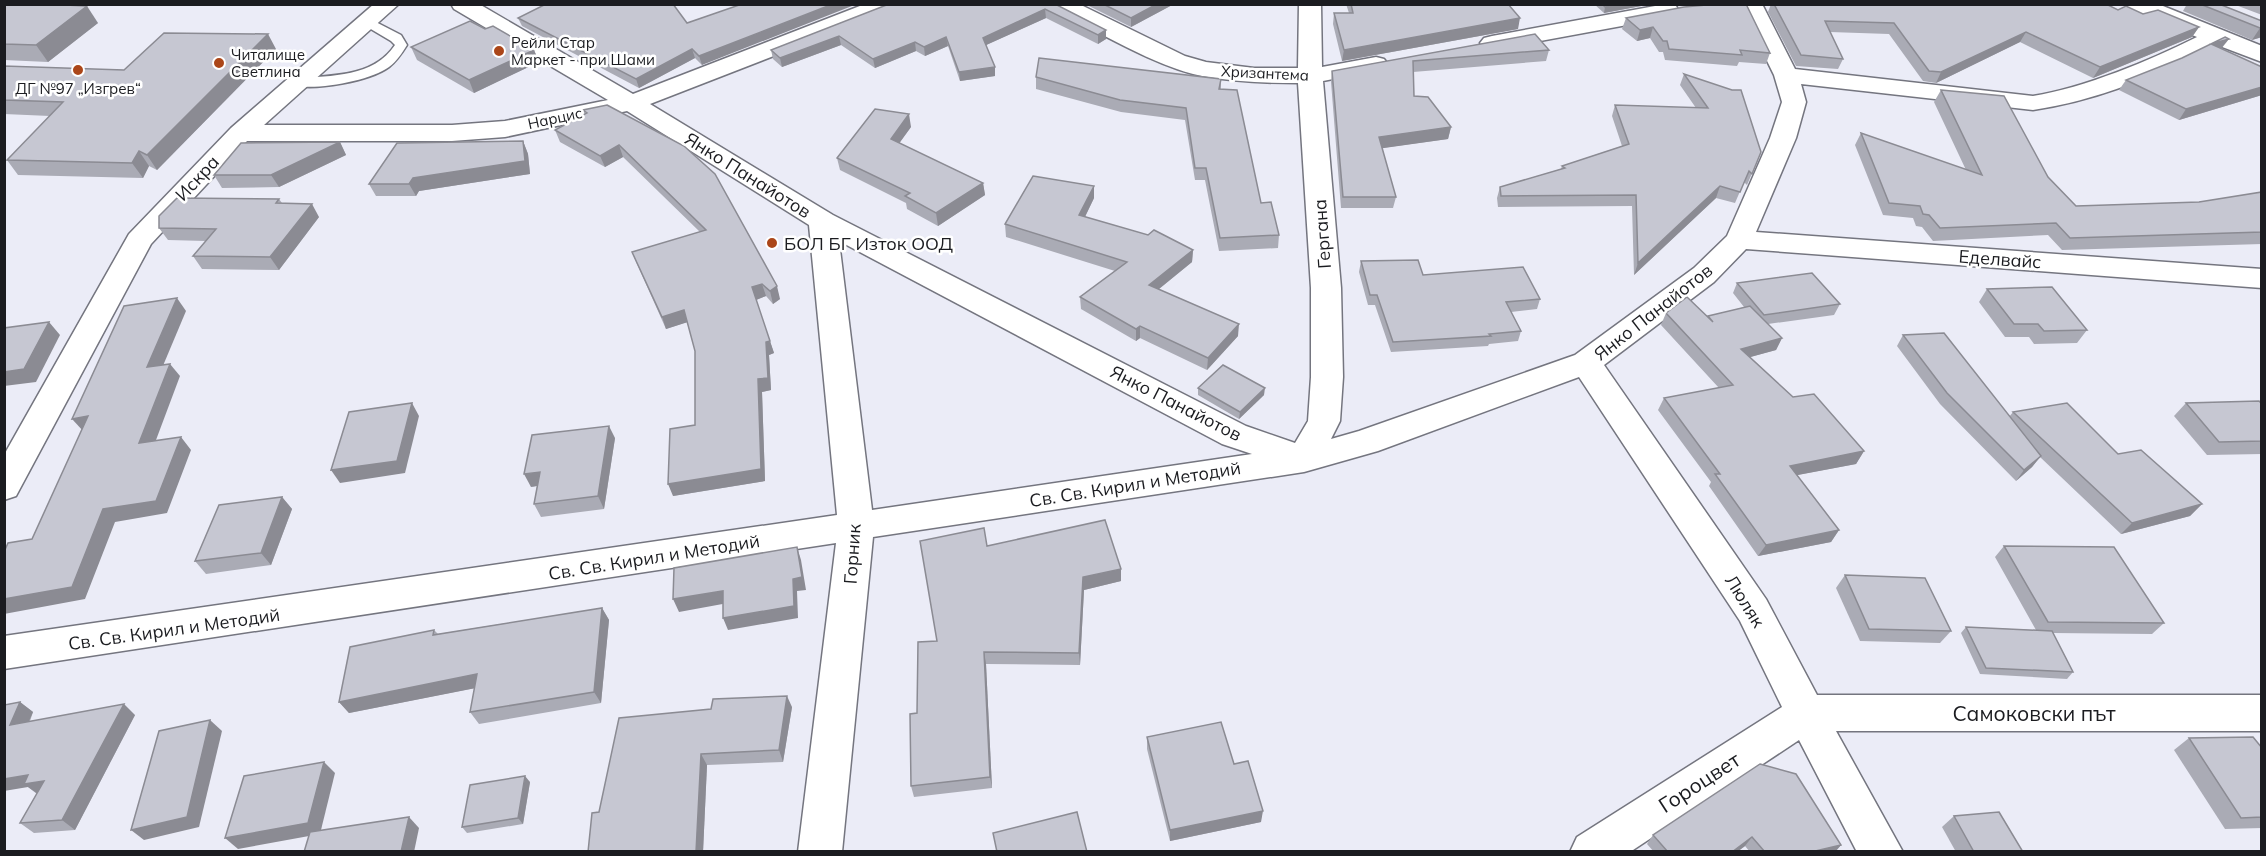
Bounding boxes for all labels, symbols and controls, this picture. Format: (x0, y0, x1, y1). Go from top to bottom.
place label: Рейли Стар Маркет - при Шами (511, 33, 655, 69)
marker: Рейли Стар Маркет - при Шами (492, 44, 506, 58)
place label: Читалище Светлина (231, 45, 305, 81)
marker: Читалище Светлина (212, 56, 226, 70)
street label: Хризантема (1221, 61, 1309, 85)
marker: ДГ №97 „Изгрев“ (71, 63, 85, 77)
place label: ДГ №97 „Изгрев“ (15, 79, 141, 98)
street label: Нарцис (526, 103, 584, 133)
street label: Янко Панайотов (681, 127, 815, 223)
street label: Искра (170, 150, 224, 206)
street label: Гергана (1308, 199, 1336, 269)
place label: БОЛ БГ Изток ООД (784, 232, 954, 255)
marker: БОЛ БГ Изток ООД (765, 236, 779, 250)
street label: Еделвайс (1958, 245, 2042, 273)
street label: Янко Панайотов (1589, 259, 1717, 365)
street label: Янко Панайотов (1106, 360, 1246, 446)
street label: Св. Св. Кирил и Методий (1028, 456, 1242, 512)
street label: Горник (838, 523, 866, 585)
street label: Св. Св. Кирил и Методий (547, 529, 761, 585)
street label: Люляк (1720, 570, 1770, 632)
street label: Св. Св. Кирил и Методий (67, 603, 281, 655)
street label: Самоковски път (1952, 700, 2116, 726)
street label: Гороцвет (1653, 746, 1745, 818)

